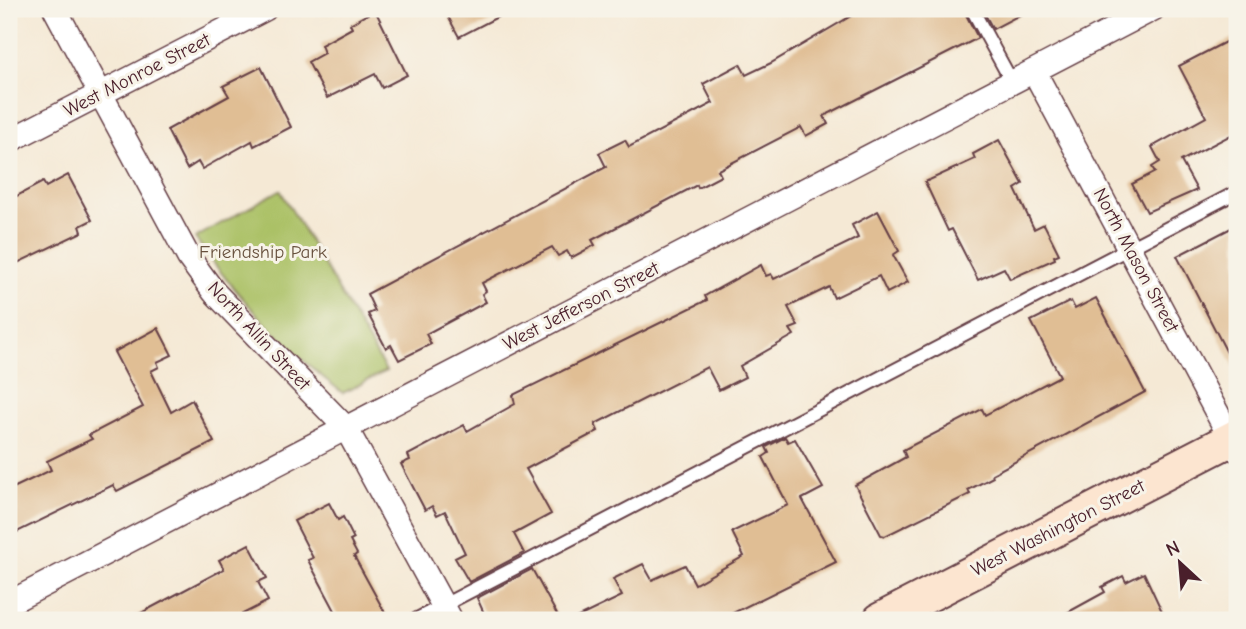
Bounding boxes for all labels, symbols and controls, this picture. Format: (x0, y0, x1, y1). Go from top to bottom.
street label: West Monroe Street (60, 28, 214, 121)
street label: North Mason Street (1089, 184, 1184, 336)
park label: Friendship Park (199, 241, 328, 263)
street label: West Jefferson Street (499, 257, 663, 355)
street label: North Allin Street (203, 277, 315, 395)
street label: West Washington Street (968, 474, 1149, 581)
north arrow (1144, 528, 1214, 598)
text: N (1163, 536, 1183, 561)

